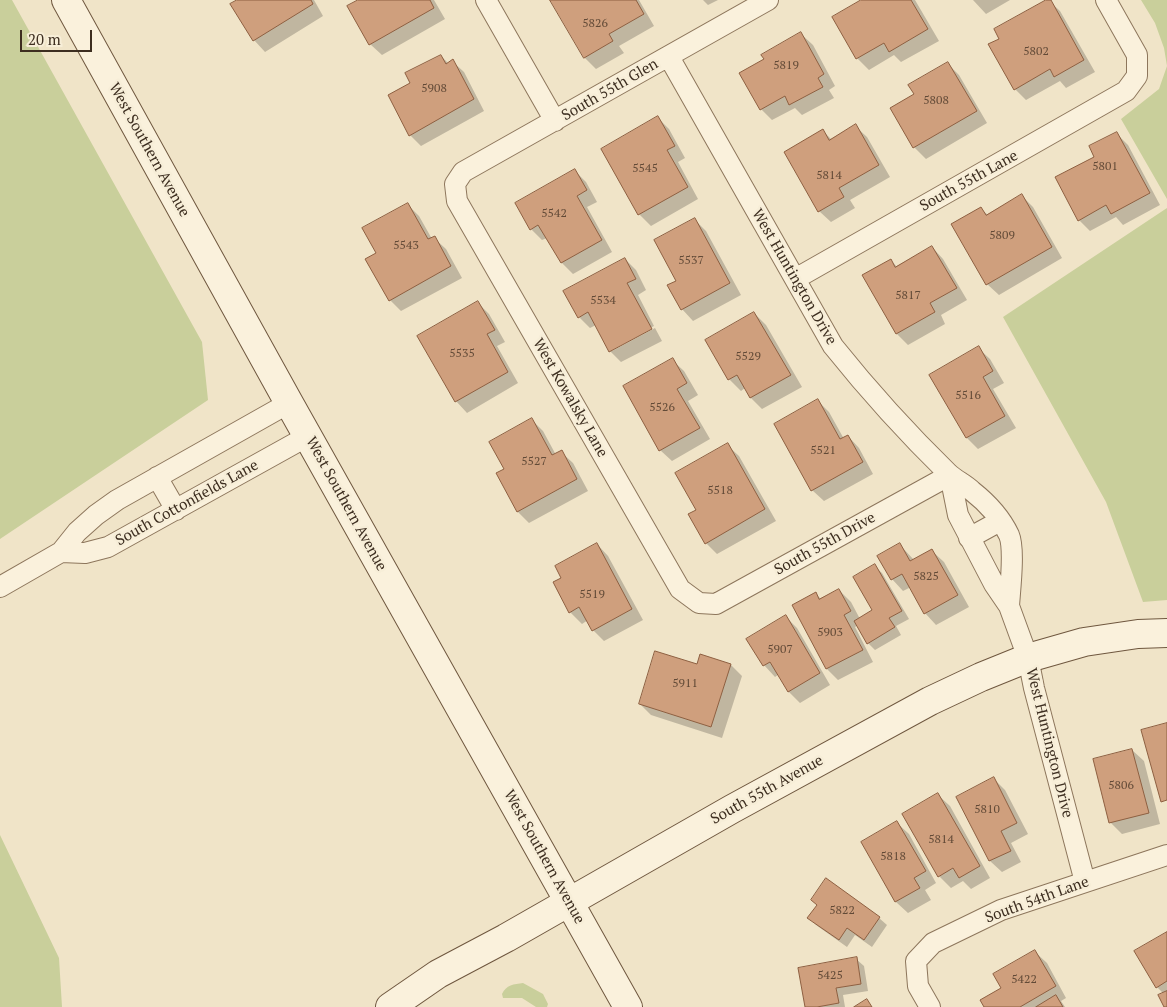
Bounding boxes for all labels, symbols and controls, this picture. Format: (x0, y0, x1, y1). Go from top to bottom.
house number: 5826 (582, 17, 608, 31)
scale bar (22, 20, 95, 52)
text: 20 m (28, 29, 61, 49)
house number: 5802 (1023, 45, 1049, 59)
street label: South 55th Glen (559, 55, 661, 125)
house number: 5819 (773, 59, 799, 73)
street label: West Southern Avenue (105, 80, 193, 220)
house number: 5908 (421, 82, 447, 96)
house number: 5808 (923, 94, 949, 108)
street label: South 55th Lane (917, 147, 1021, 215)
house number: 5801 (1092, 160, 1118, 174)
house number: 5545 (632, 162, 658, 176)
house number: 5814 (816, 169, 842, 183)
street label: West Huntington Drive (748, 206, 840, 348)
house number: 5542 (541, 207, 567, 221)
house number: 5809 (989, 229, 1015, 243)
house number: 5543 (393, 239, 419, 253)
house number: 5537 (678, 254, 704, 268)
house number: 5817 (895, 289, 921, 303)
house number: 5534 (590, 294, 616, 308)
street label: West Kowalsky Lane (529, 335, 611, 461)
house number: 5535 (449, 347, 475, 361)
house number: 5529 (735, 350, 761, 364)
house number: 5516 (955, 389, 981, 403)
house number: 5526 (649, 401, 675, 415)
street label: West Southern Avenue (302, 434, 390, 574)
house number: 5521 (810, 444, 836, 458)
house number: 5527 (521, 455, 547, 469)
street label: South Cottonfields Lane (112, 456, 262, 550)
house number: 5518 (707, 484, 733, 498)
street label: South 55th Drive (771, 509, 879, 579)
house number: 5825 (913, 570, 939, 584)
house number: 5519 (579, 588, 605, 602)
house number: 5903 (817, 626, 843, 640)
house number: 5907 (767, 643, 793, 657)
street label: West Huntington Drive (1022, 666, 1076, 820)
house number: 5911 (672, 677, 698, 691)
street label: South 55th Avenue (708, 752, 826, 828)
house number: 5806 (1108, 779, 1134, 793)
street label: West Southern Avenue (500, 787, 588, 927)
house number: 5810 (974, 803, 1000, 817)
house number: 5814 (928, 833, 954, 847)
house number: 5818 (880, 850, 906, 864)
street label: South 54th Lane (983, 873, 1091, 927)
house number: 5822 (829, 904, 855, 918)
house number: 5425 (817, 969, 843, 983)
house number: 5422 (1011, 973, 1037, 987)

